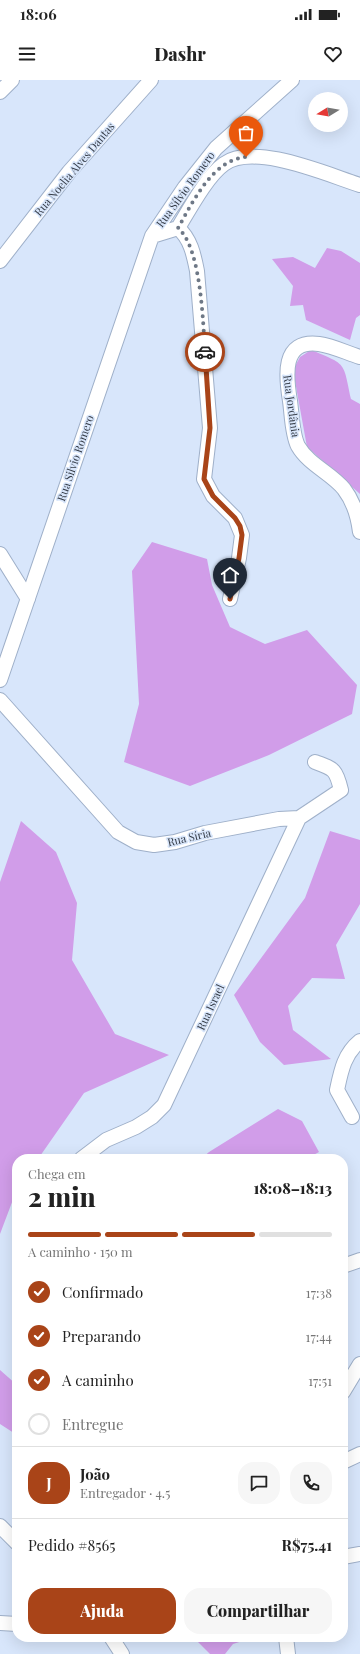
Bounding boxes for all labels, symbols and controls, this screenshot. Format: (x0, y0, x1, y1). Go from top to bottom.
text: 18:06 (20, 4, 57, 24)
text: Dashr (154, 42, 206, 66)
icon: menu (16, 43, 38, 65)
icon: heart (322, 43, 344, 65)
north arrow (308, 92, 348, 132)
map controls (308, 92, 348, 132)
pin (229, 116, 263, 157)
street label: Rua Noelia Alves Dantas (30, 119, 118, 219)
icon: bag (235, 122, 257, 144)
street label: Rua Sílvio Romero (152, 148, 218, 230)
courier (185, 332, 225, 372)
icon: car (194, 341, 216, 363)
street label: Rua Jordânia (280, 374, 304, 439)
street label: Rua Silvio Romero (53, 413, 97, 503)
pin (213, 558, 247, 599)
icon: home (219, 564, 241, 586)
street label: Rua Síria (166, 825, 213, 849)
street label: Rua Israel (193, 981, 227, 1033)
text: Chega em (28, 1165, 86, 1182)
text: 18:08–18:13 (253, 1178, 332, 1198)
text: 2 min (28, 1179, 96, 1214)
text: A caminho · 150 m (28, 1243, 133, 1260)
icon: check (28, 1281, 50, 1303)
text: Confirmado (62, 1282, 143, 1302)
text: 17:38 (306, 1284, 332, 1301)
icon: check (28, 1325, 50, 1347)
text: Preparando (62, 1326, 141, 1346)
text: 17:44 (306, 1328, 332, 1345)
icon: check (28, 1369, 50, 1391)
text: A caminho (62, 1370, 134, 1390)
text: 17:51 (308, 1372, 332, 1389)
text: Entregue (62, 1414, 124, 1434)
button: chat (238, 1462, 280, 1504)
button: phone (290, 1462, 332, 1504)
text: João (80, 1464, 110, 1484)
text: J (46, 1473, 52, 1493)
text: Entregador · 4.5 (80, 1484, 171, 1501)
text: Pedido #8565 (28, 1535, 116, 1555)
text: R$75.41 (282, 1535, 332, 1555)
button: Ajuda (28, 1588, 176, 1634)
button: Compartilhar (184, 1588, 332, 1634)

